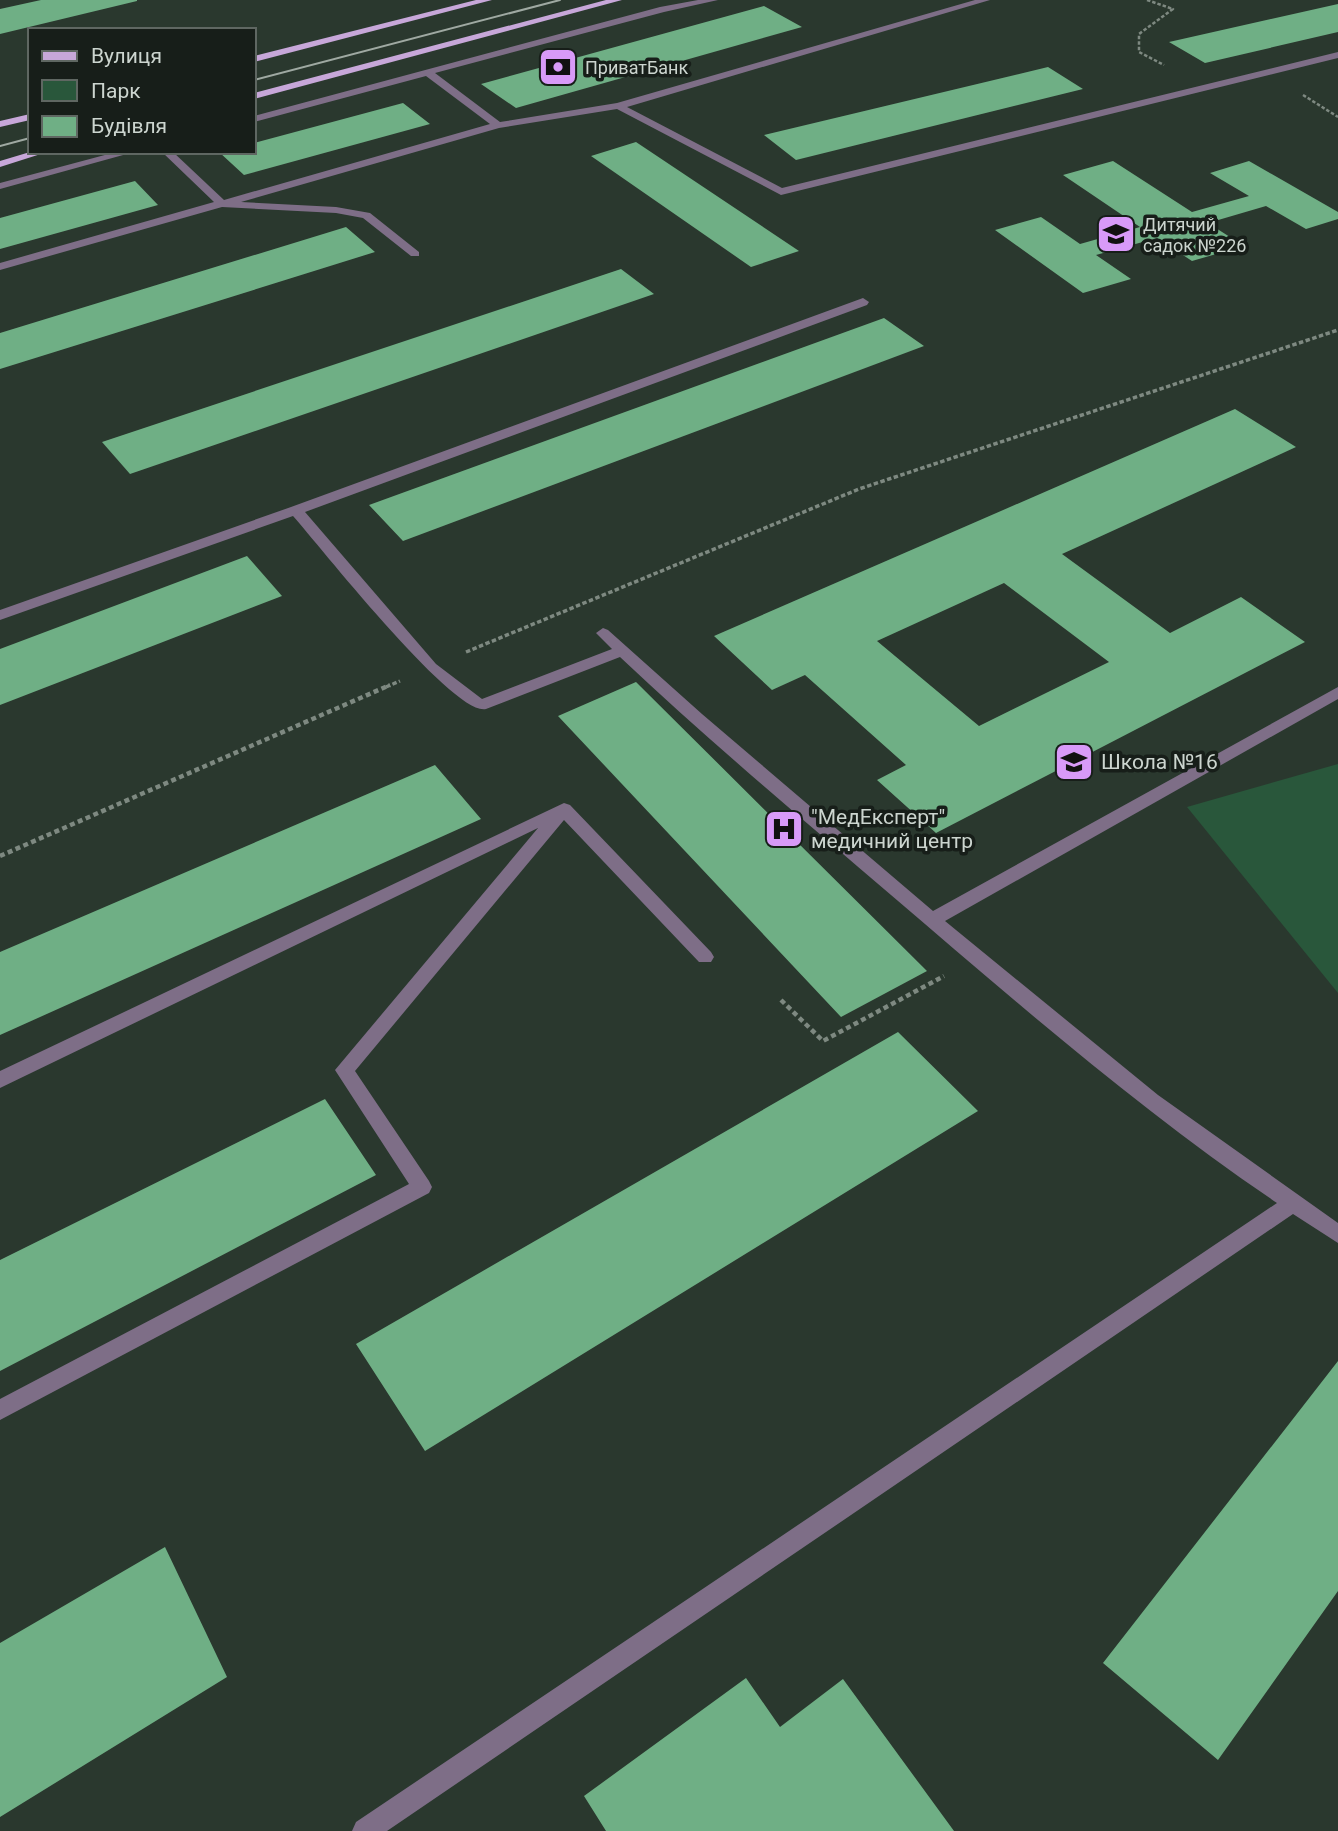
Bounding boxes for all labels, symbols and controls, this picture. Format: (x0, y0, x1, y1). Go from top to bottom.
legend (28, 28, 256, 154)
text: Вулиця (91, 44, 162, 68)
bank icon: ПриватБанк (537, 46, 579, 88)
place label: ПриватБанк (585, 57, 688, 78)
text: Парк (91, 79, 141, 103)
text: Будівля (91, 114, 167, 138)
school or university icon: Дитячий садок №226 (1095, 213, 1137, 255)
place label: Дитячий садок №226 (1143, 214, 1246, 256)
school or university icon: Школа №16 (1053, 741, 1095, 783)
place label: Школа №16 (1101, 750, 1218, 774)
place label: "МедЕксперт" медичний центр (811, 805, 973, 853)
hospital icon: "МедЕксперт" медичний центр (763, 808, 805, 850)

